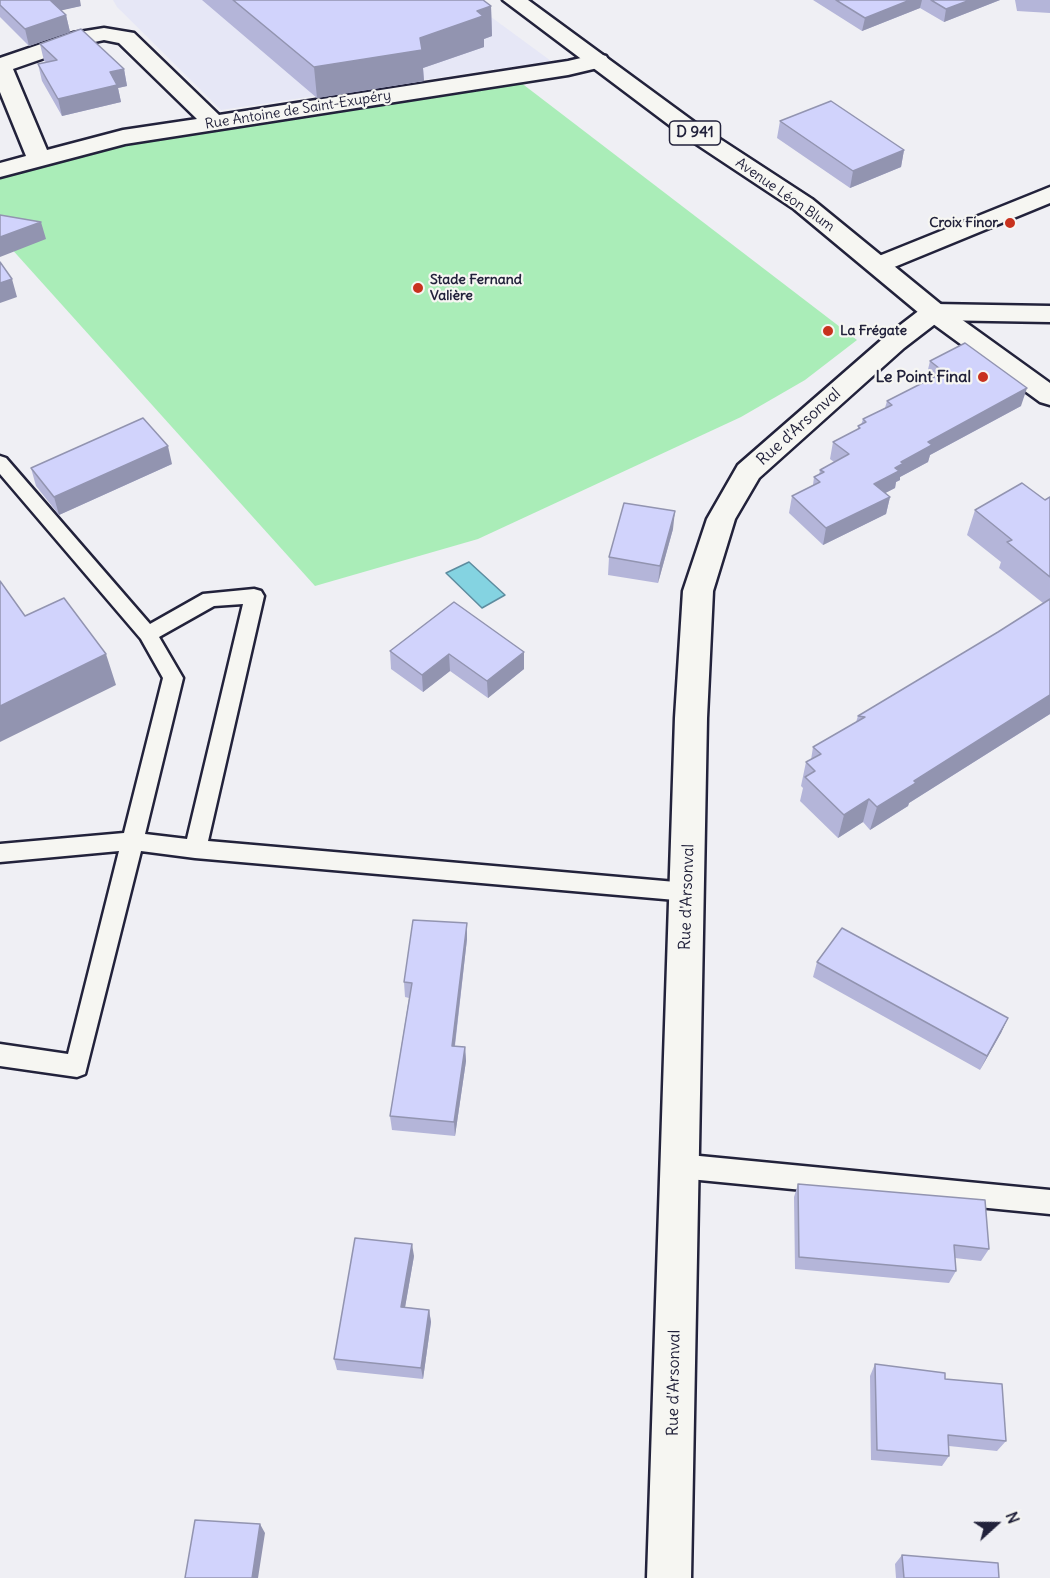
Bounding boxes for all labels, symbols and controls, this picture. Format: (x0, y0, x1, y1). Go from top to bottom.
street label: Rue Antoine de Saint-Exupéry (204, 87, 392, 133)
road number: D 941 (670, 121, 720, 145)
street label: Avenue Léon Blum (732, 155, 838, 235)
place label: Croix Finor (929, 215, 998, 231)
marker: Croix Finor (1003, 216, 1017, 230)
place label: Stade Fernand Valière (430, 272, 522, 304)
marker: Stade Fernand Valière (411, 281, 425, 295)
place label: La Frégate (840, 323, 907, 339)
marker: La Frégate (821, 324, 835, 338)
place label: Le Point Final (876, 367, 971, 387)
marker: Le Point Final (976, 370, 990, 384)
street label: Rue d'Arsonval (753, 384, 845, 470)
street label: Rue d'Arsonval (676, 844, 698, 950)
street label: Rue d'Arsonval (663, 1330, 685, 1436)
north arrow (966, 1494, 1026, 1554)
text: N (1001, 1509, 1024, 1526)

